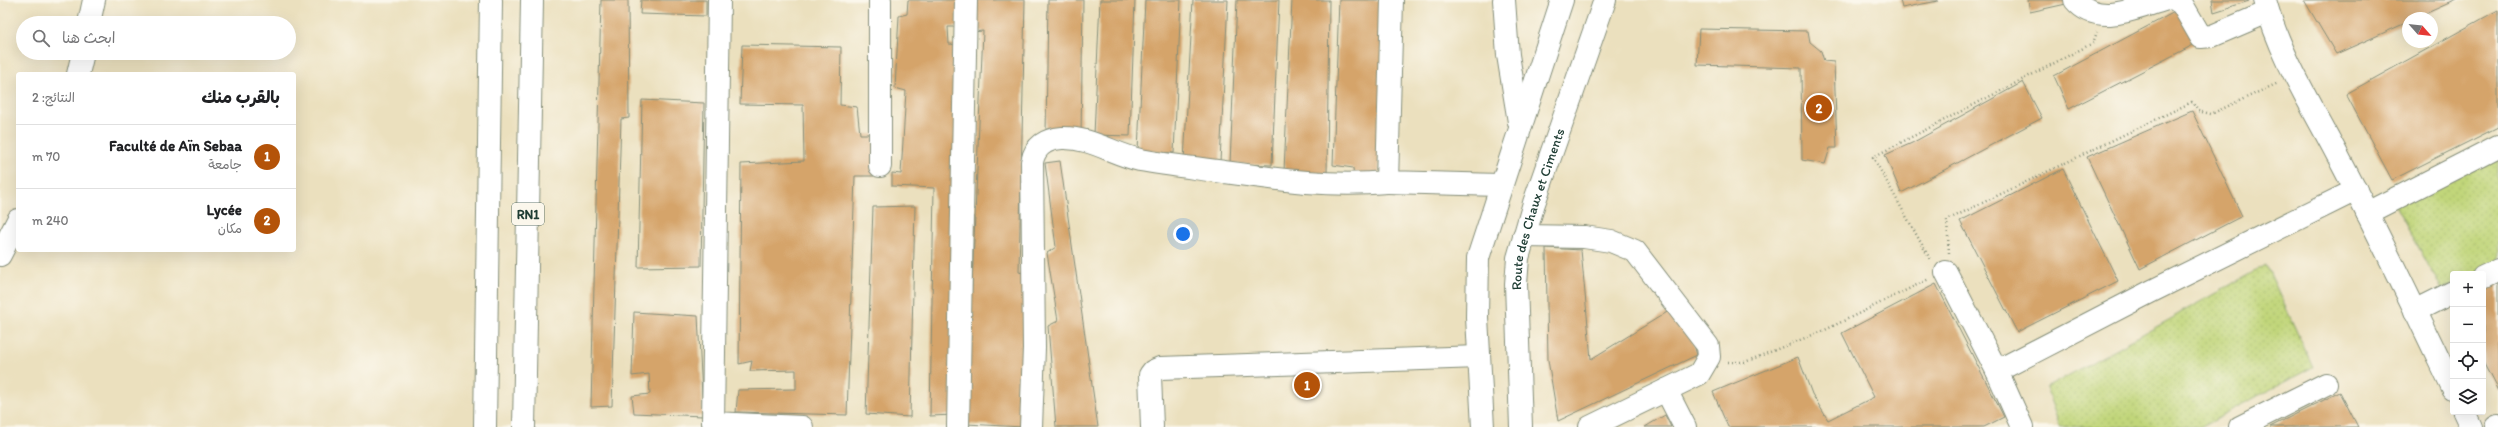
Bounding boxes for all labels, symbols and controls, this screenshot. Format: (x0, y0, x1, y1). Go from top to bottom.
north arrow (2402, 12, 2438, 48)
search box (16, 16, 296, 60)
icon: search (30, 27, 52, 49)
text: ابحث هنا (62, 29, 116, 47)
text: بالقرب منك (202, 87, 280, 107)
text: النتائج: 2 (32, 90, 75, 105)
pin: 2 (1806, 93, 1832, 123)
street label: Route des Chaux et Ciments (1507, 126, 1568, 291)
text: Faculté de Aïn Sebaa (109, 137, 242, 155)
text: 70 m (32, 149, 60, 164)
text: 1 (264, 149, 270, 164)
text: جامعة (208, 157, 242, 172)
text: Lycée (207, 201, 242, 219)
road number: RN1 (512, 203, 544, 225)
text: 240 m (32, 213, 69, 228)
text: 2 (264, 213, 270, 228)
text: مكان (218, 221, 242, 236)
your location (1173, 224, 1193, 244)
map controls (2450, 271, 2486, 415)
button: + (2450, 271, 2486, 307)
button: − (2450, 307, 2486, 343)
button: locate (2450, 343, 2486, 379)
pin: 1 (1294, 370, 1320, 400)
button: layers (2450, 379, 2486, 415)

